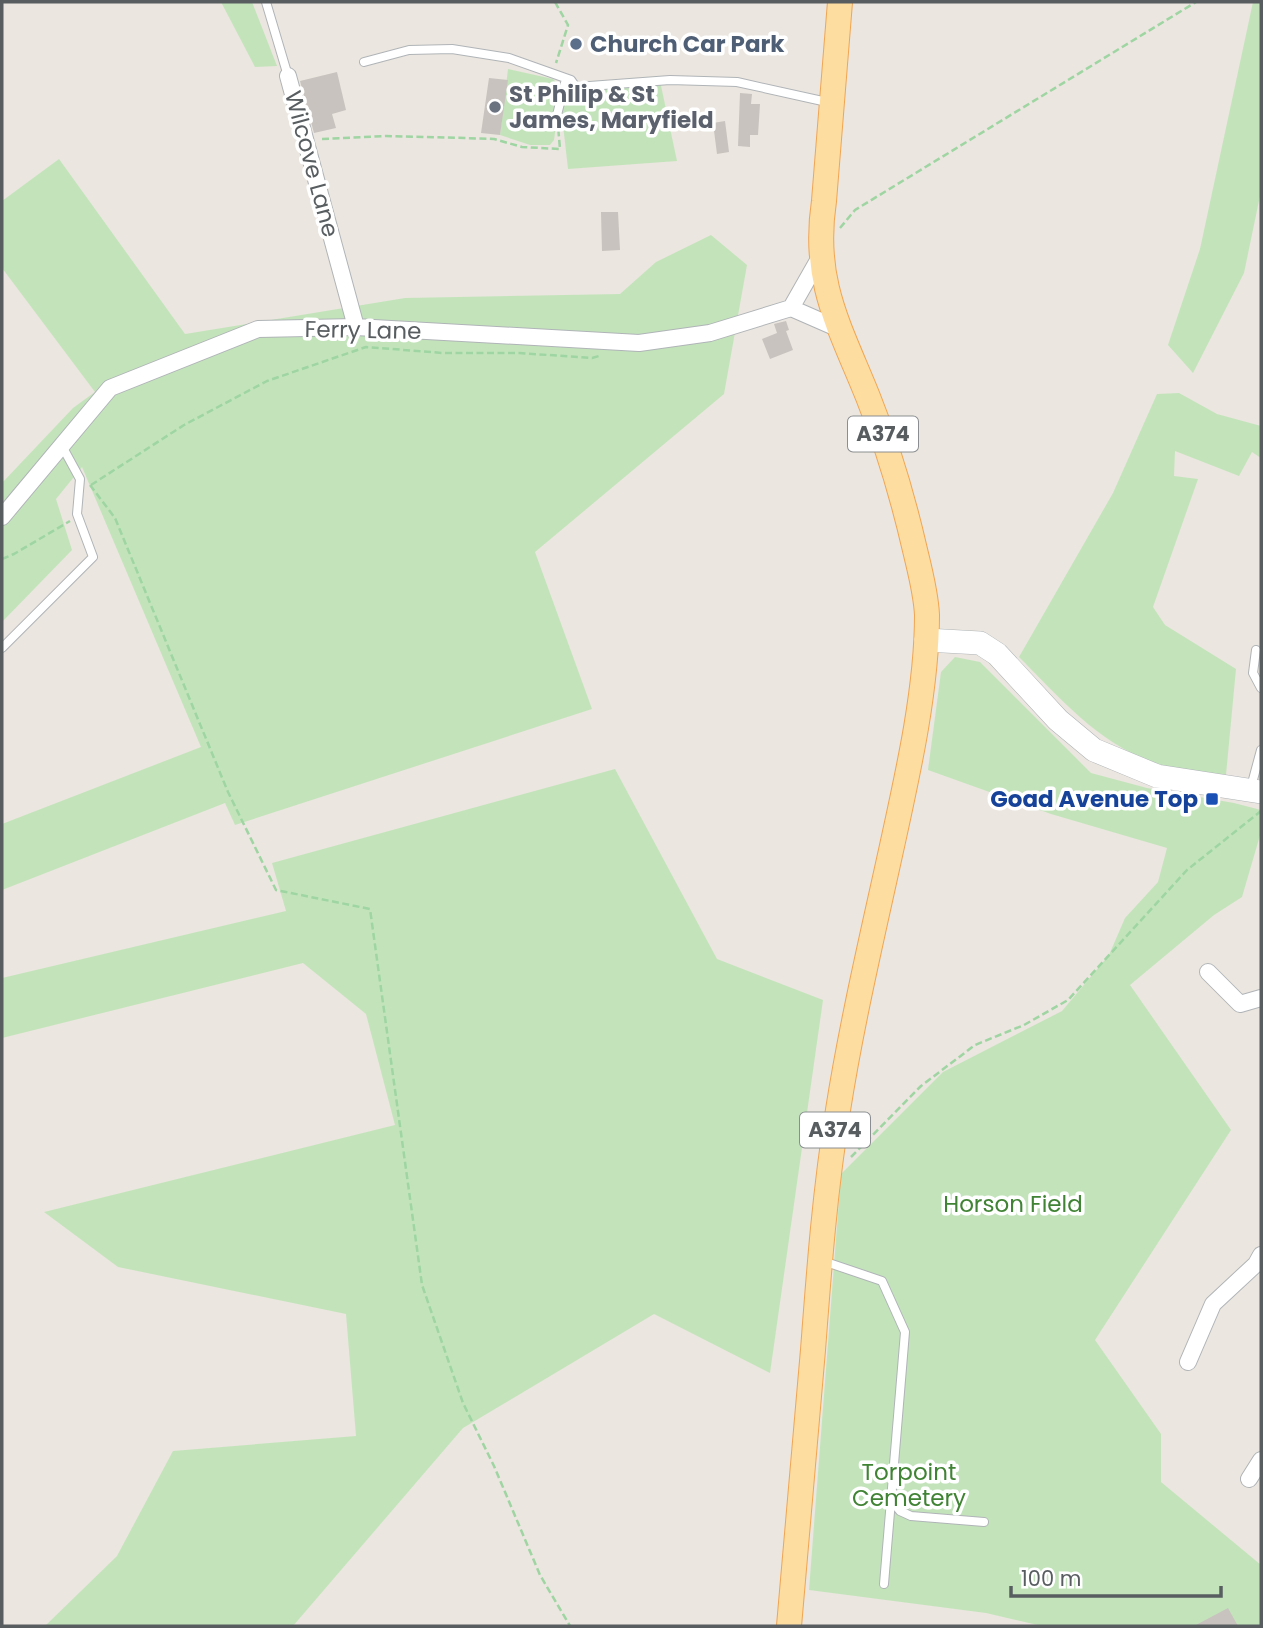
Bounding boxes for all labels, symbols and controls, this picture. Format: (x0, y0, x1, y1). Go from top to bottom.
place label: Church Car Park (590, 28, 785, 60)
marker: Church Car Park (568, 36, 584, 52)
place label: St Philip & St James, Maryfield (509, 78, 714, 136)
street label: Wilcove Lane (277, 87, 347, 241)
marker: St Philip & St James, Maryfield (487, 99, 503, 115)
street label: Ferry Lane (304, 313, 422, 347)
road number: A374 (848, 416, 918, 452)
place label: Goad Avenue Top (990, 783, 1198, 815)
marker: Goad Avenue Top (1204, 791, 1220, 807)
road number: A374 (800, 1112, 870, 1148)
park label: Horson Field (943, 1188, 1083, 1220)
park label: Torpoint Cemetery (852, 1456, 966, 1514)
scale bar (1011, 1554, 1221, 1598)
text: 100 m (1021, 1564, 1081, 1593)

